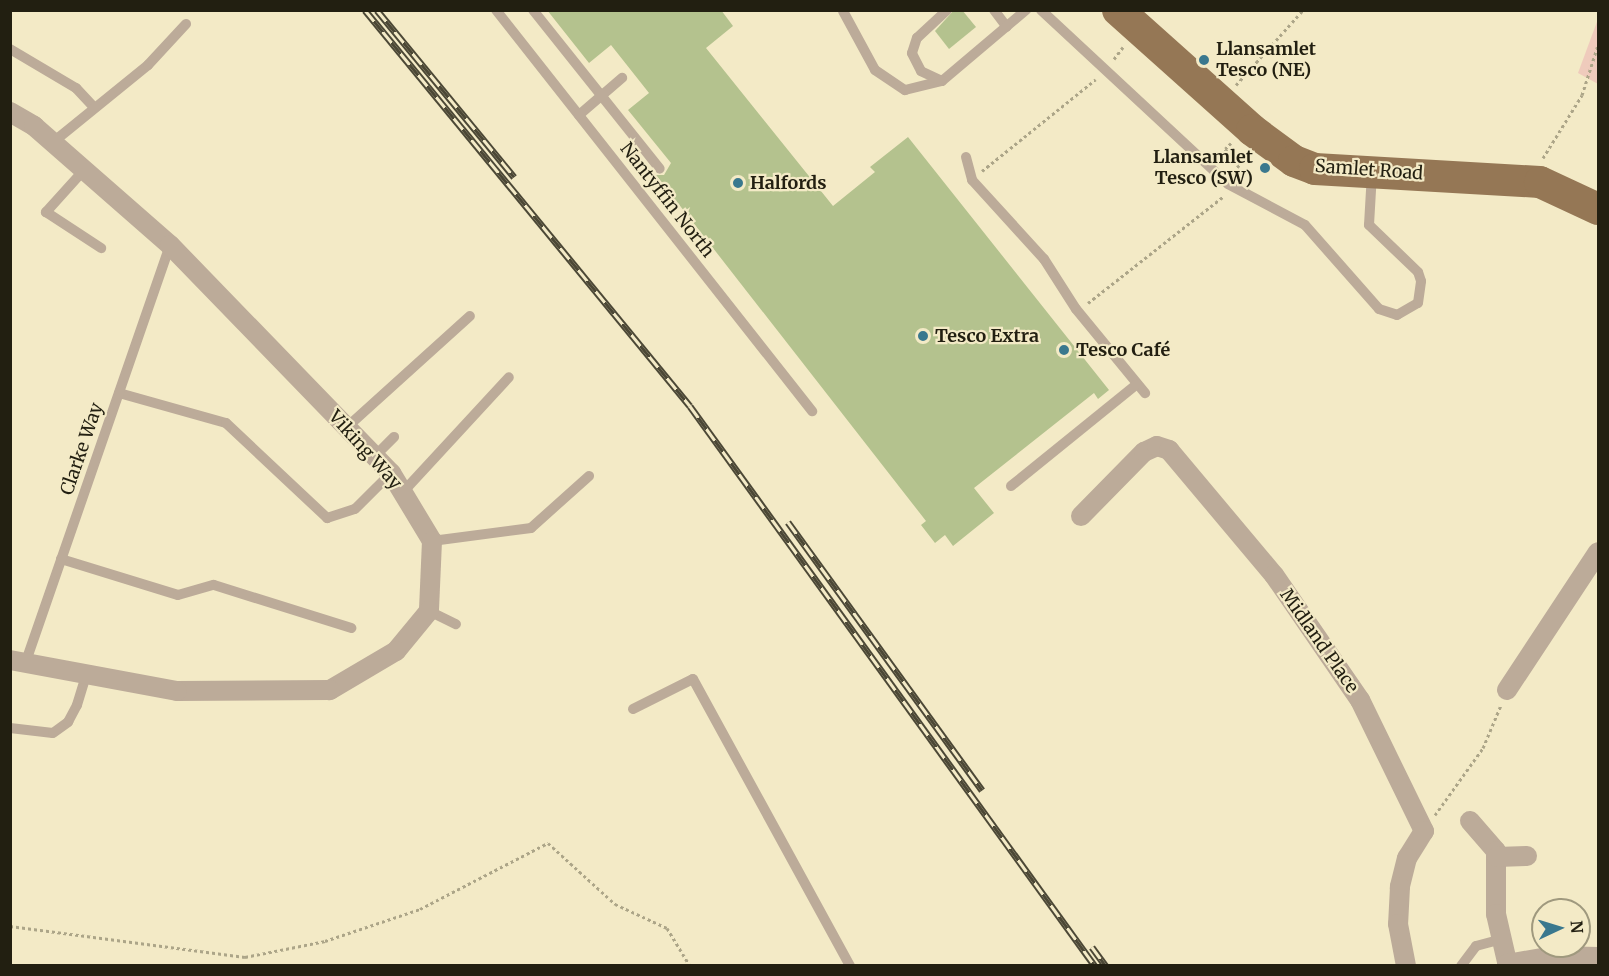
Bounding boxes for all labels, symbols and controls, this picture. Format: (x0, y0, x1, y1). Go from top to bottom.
place label: Llansamlet Tesco (NE) (1216, 39, 1316, 82)
marker: Llansamlet Tesco (NE) (1197, 53, 1211, 67)
street label: Nantyffin North (615, 138, 719, 262)
place label: Llansamlet Tesco (SW) (1153, 147, 1253, 190)
street label: Samlet Road (1314, 155, 1424, 185)
marker: Llansamlet Tesco (SW) (1258, 161, 1272, 175)
place label: Halfords (750, 172, 827, 194)
marker: Halfords (731, 176, 745, 190)
place label: Tesco Extra (935, 325, 1039, 347)
marker: Tesco Extra (916, 329, 930, 343)
place label: Tesco Café (1076, 339, 1170, 361)
marker: Tesco Café (1057, 343, 1071, 357)
street label: Clarke Way (56, 400, 108, 498)
street label: Viking Way (324, 406, 406, 494)
street label: Midland Place (1275, 585, 1363, 697)
north arrow (1531, 898, 1591, 958)
text: N (1567, 920, 1587, 934)

